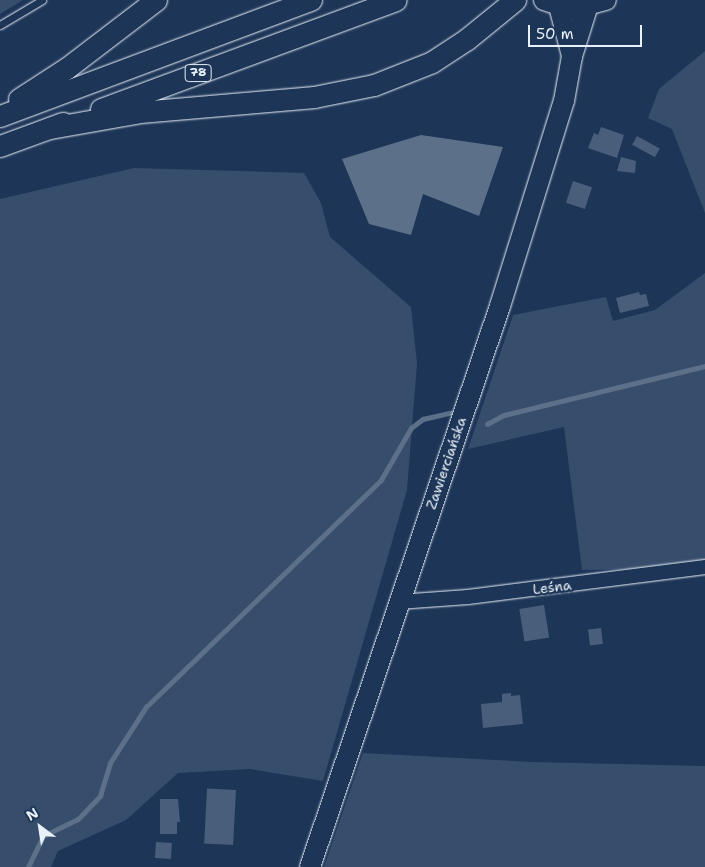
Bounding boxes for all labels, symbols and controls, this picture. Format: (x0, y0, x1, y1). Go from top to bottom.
scale bar (530, 15, 644, 47)
text: 50 m (536, 24, 574, 44)
road number: 78 (184, 64, 212, 82)
street label: Zawierciańska (422, 415, 470, 511)
street label: Leśna (532, 576, 572, 598)
north arrow (15, 802, 65, 852)
text: N (23, 804, 42, 825)

